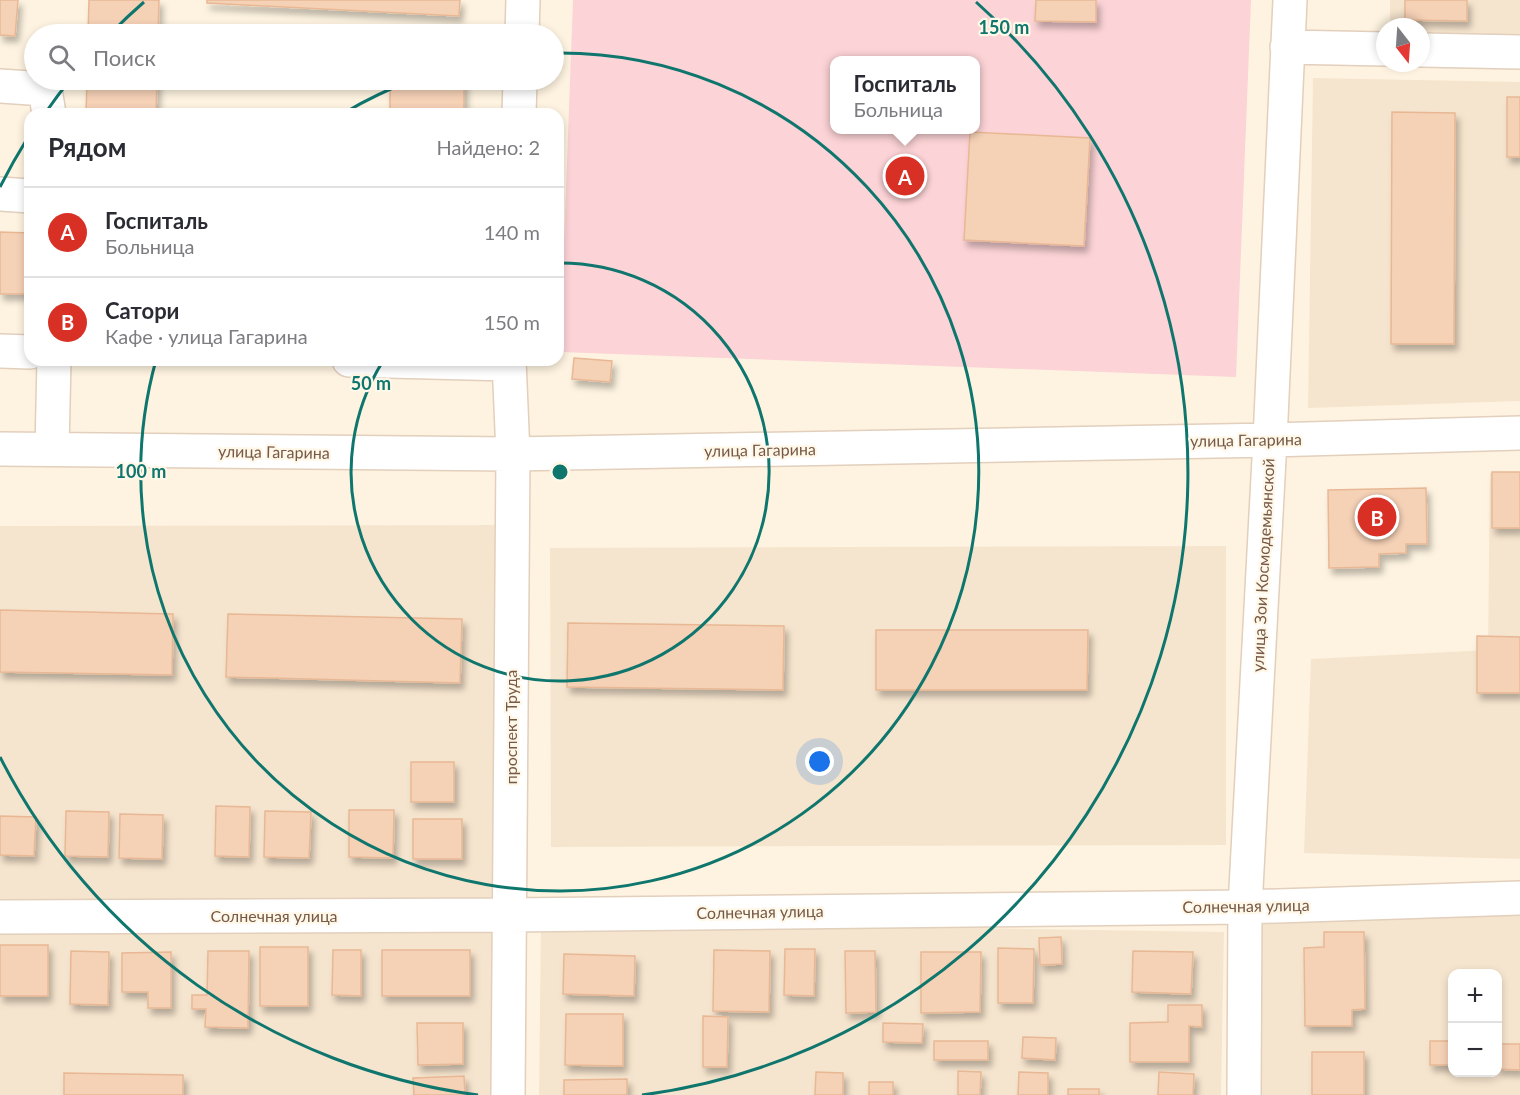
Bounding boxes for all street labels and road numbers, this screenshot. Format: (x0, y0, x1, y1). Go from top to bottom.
street label: улица Гагарина (1190, 429, 1302, 450)
street label: улица Гагарина (704, 439, 816, 460)
street label: улица Гагарина (218, 441, 330, 462)
street label: улица Зои Космодемьянской (1247, 458, 1278, 672)
street label: проспект Труда (501, 670, 520, 784)
street label: Солнечная улица (1182, 895, 1310, 916)
street label: Солнечная улица (696, 901, 824, 922)
street label: Солнечная улица (210, 906, 338, 925)

